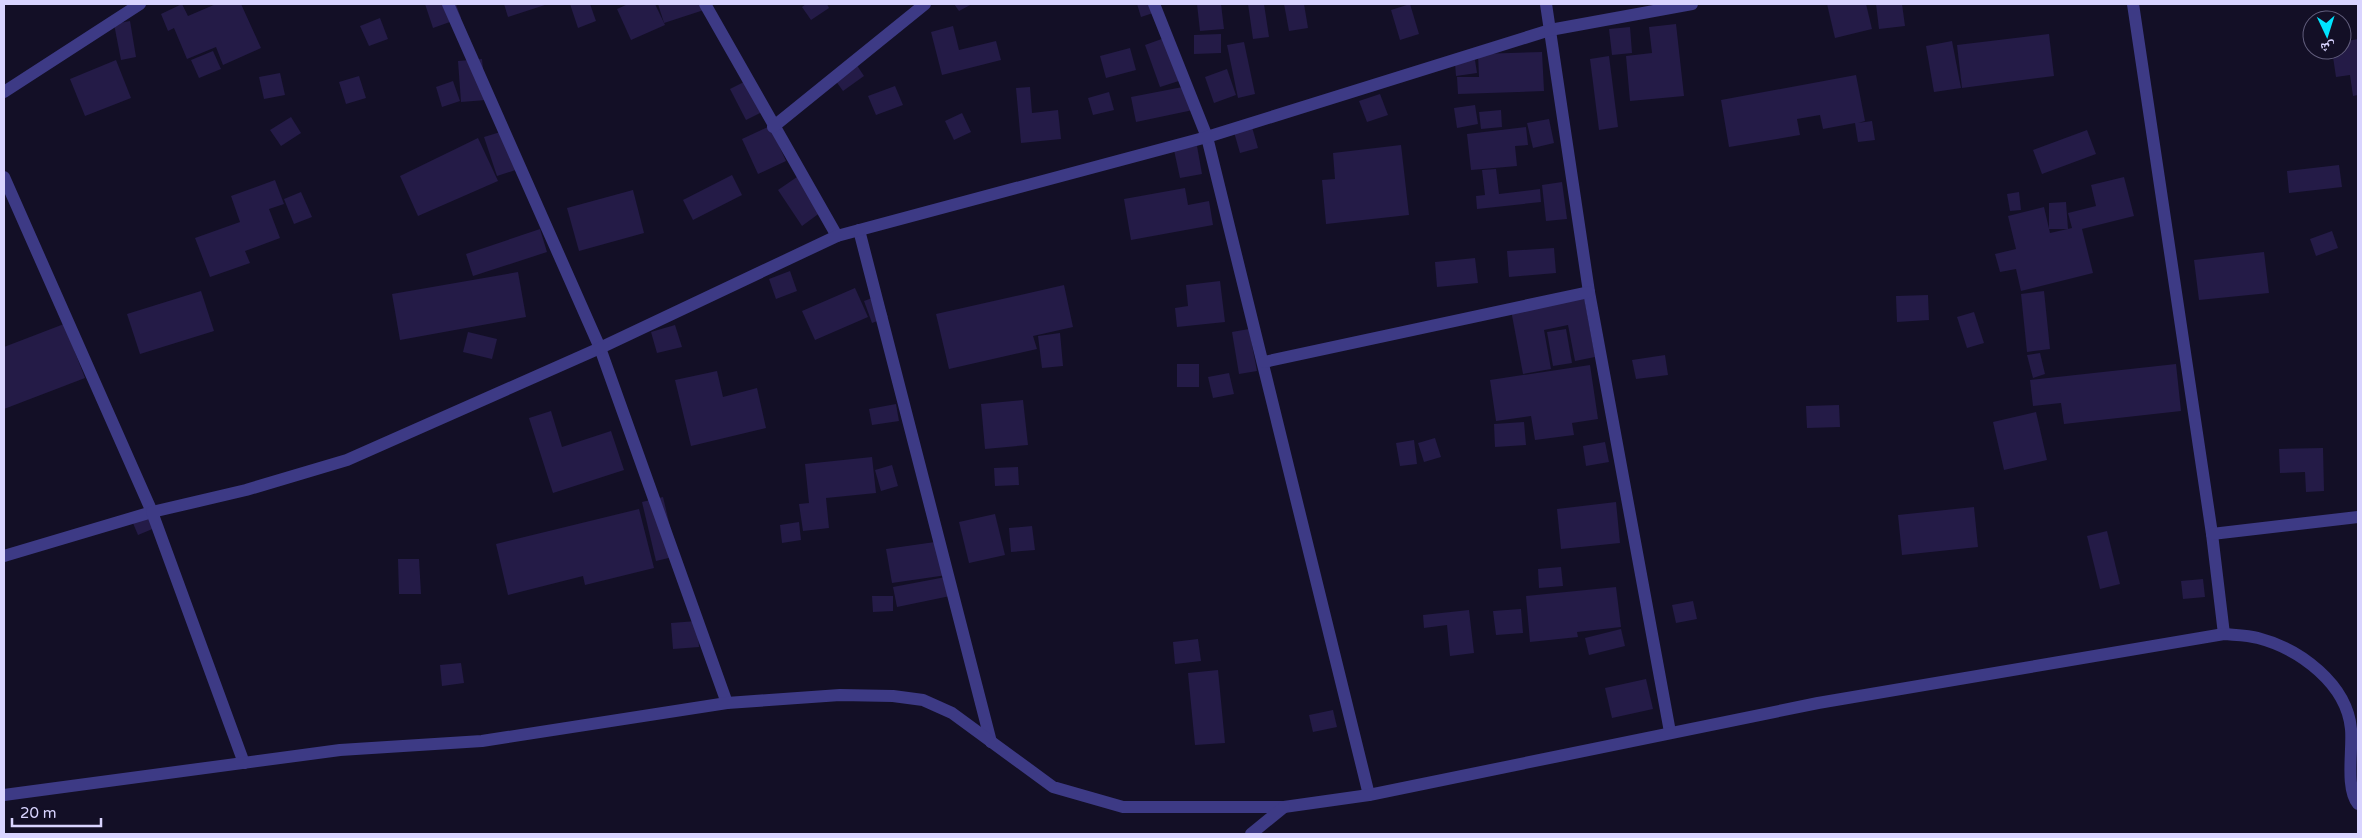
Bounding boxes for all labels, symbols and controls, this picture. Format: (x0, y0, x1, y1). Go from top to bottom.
north arrow (2302, 10, 2352, 60)
text: ش (2320, 38, 2336, 56)
scale bar (12, 796, 101, 828)
text: 20 m (20, 804, 57, 822)

